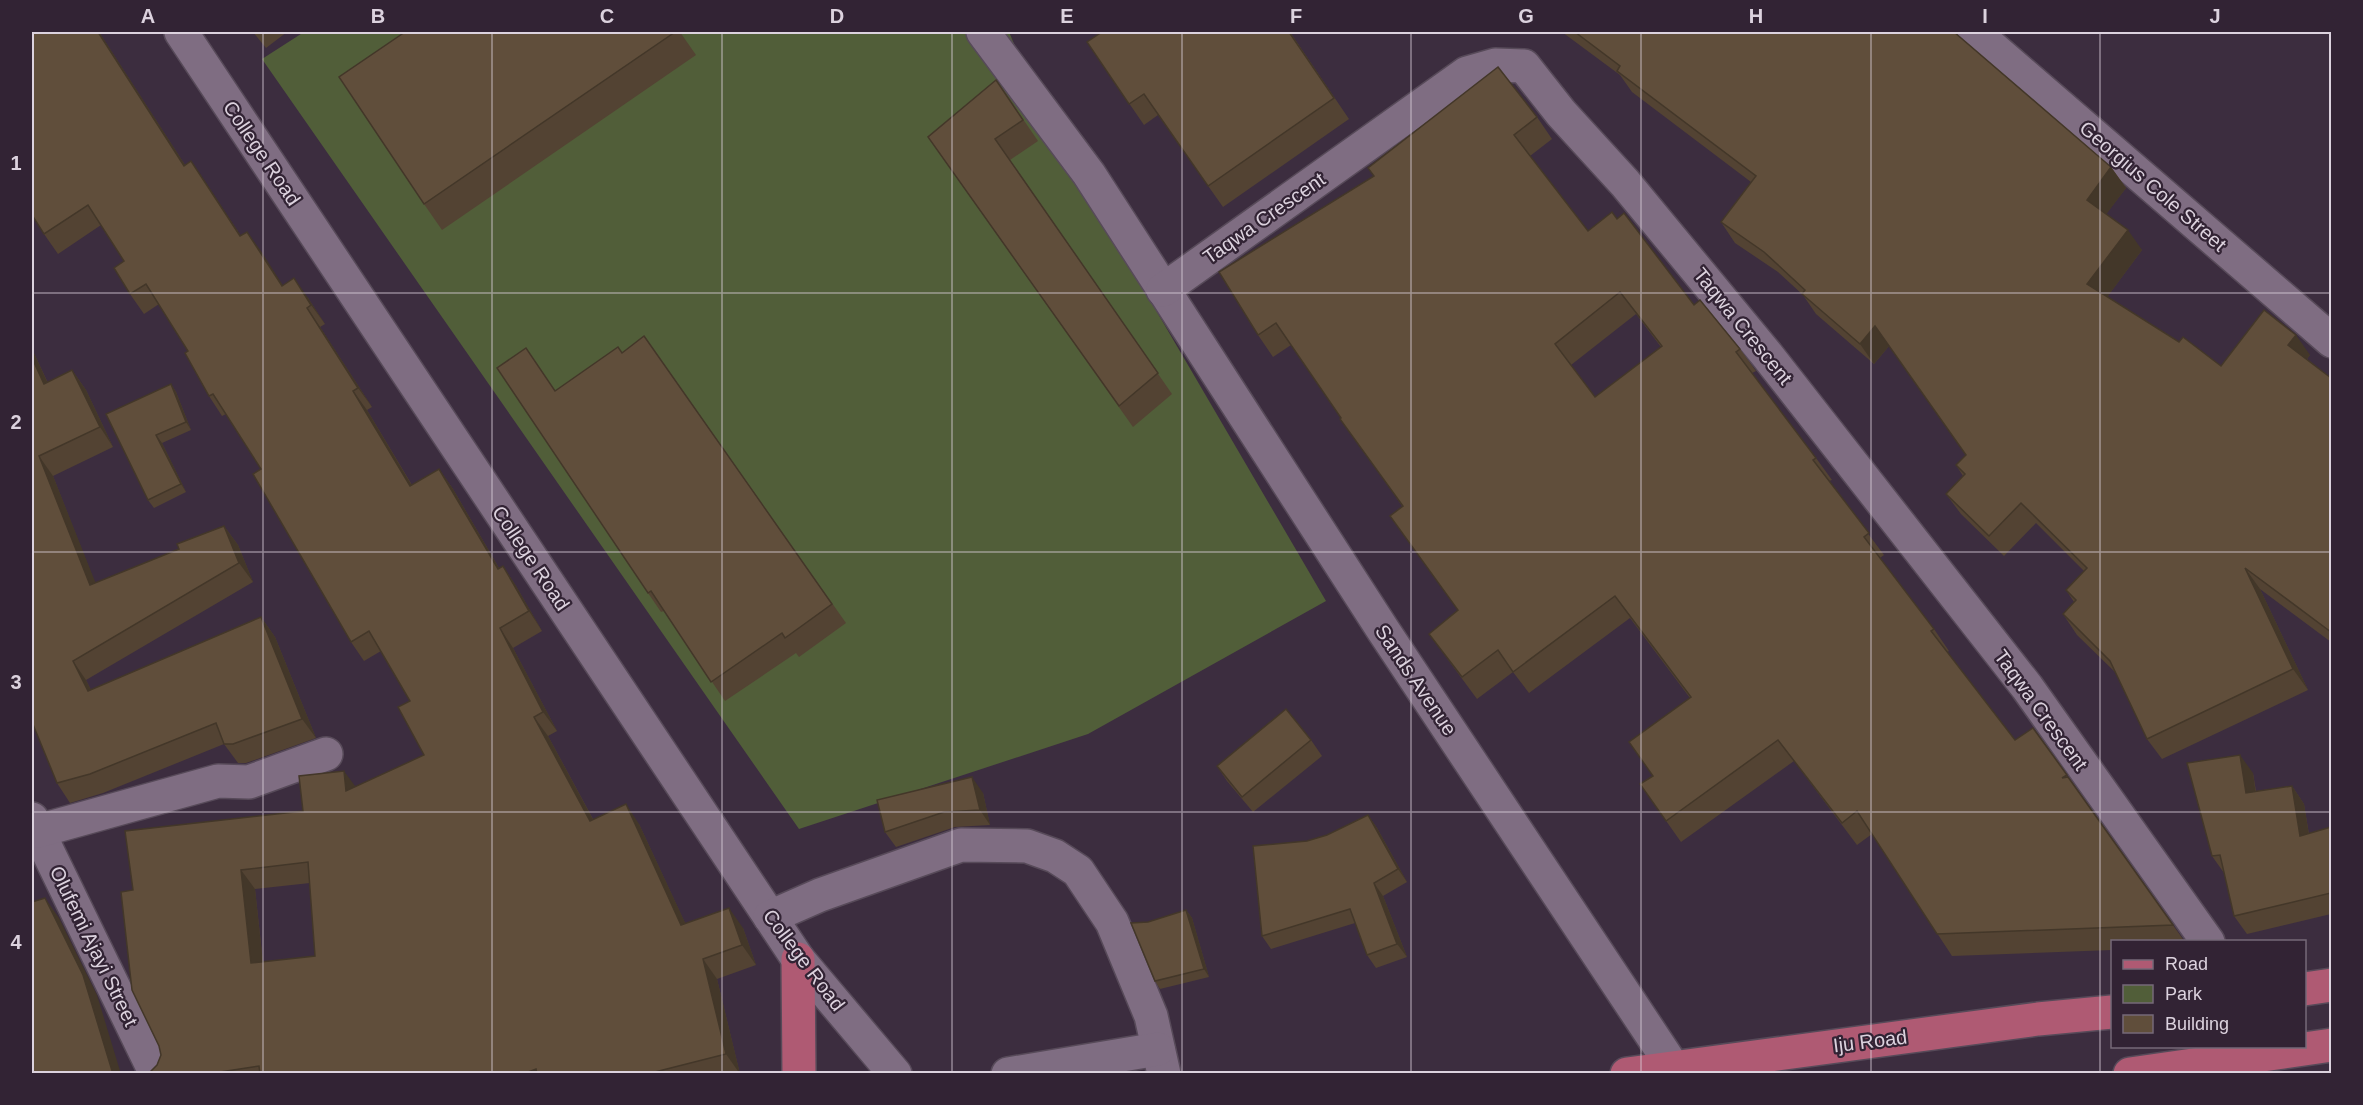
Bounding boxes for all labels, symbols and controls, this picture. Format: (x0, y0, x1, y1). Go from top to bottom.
text: A (141, 5, 155, 27)
text: B (371, 5, 385, 27)
text: C (600, 5, 614, 27)
text: D (830, 5, 844, 27)
text: E (1060, 5, 1074, 27)
text: F (1290, 5, 1302, 27)
text: G (1518, 5, 1534, 27)
text: H (1749, 5, 1763, 27)
text: I (1982, 5, 1988, 27)
text: J (2209, 5, 2221, 27)
street label: College Road (219, 97, 305, 209)
street label: Georgius Cole Street (2075, 116, 2231, 256)
text: 1 (10, 152, 22, 174)
street label: Taqwa Crescent (1199, 168, 1329, 268)
street label: Taqwa Crescent (1689, 263, 1797, 389)
text: 2 (10, 411, 22, 433)
street label: College Road (488, 502, 574, 614)
street label: Sands Avenue (1371, 621, 1461, 739)
street label: Taqwa Crescent (1990, 646, 2092, 775)
text: 3 (10, 671, 22, 693)
street label: Olufemi Ajayi Street (46, 862, 143, 1030)
street label: College Road (759, 905, 849, 1015)
text: 4 (10, 931, 22, 953)
legend (2111, 940, 2306, 1048)
text: Road (2165, 954, 2208, 974)
text: Park (2165, 984, 2203, 1004)
text: Building (2165, 1014, 2229, 1034)
street label: Iju Road (1832, 1026, 1908, 1056)

